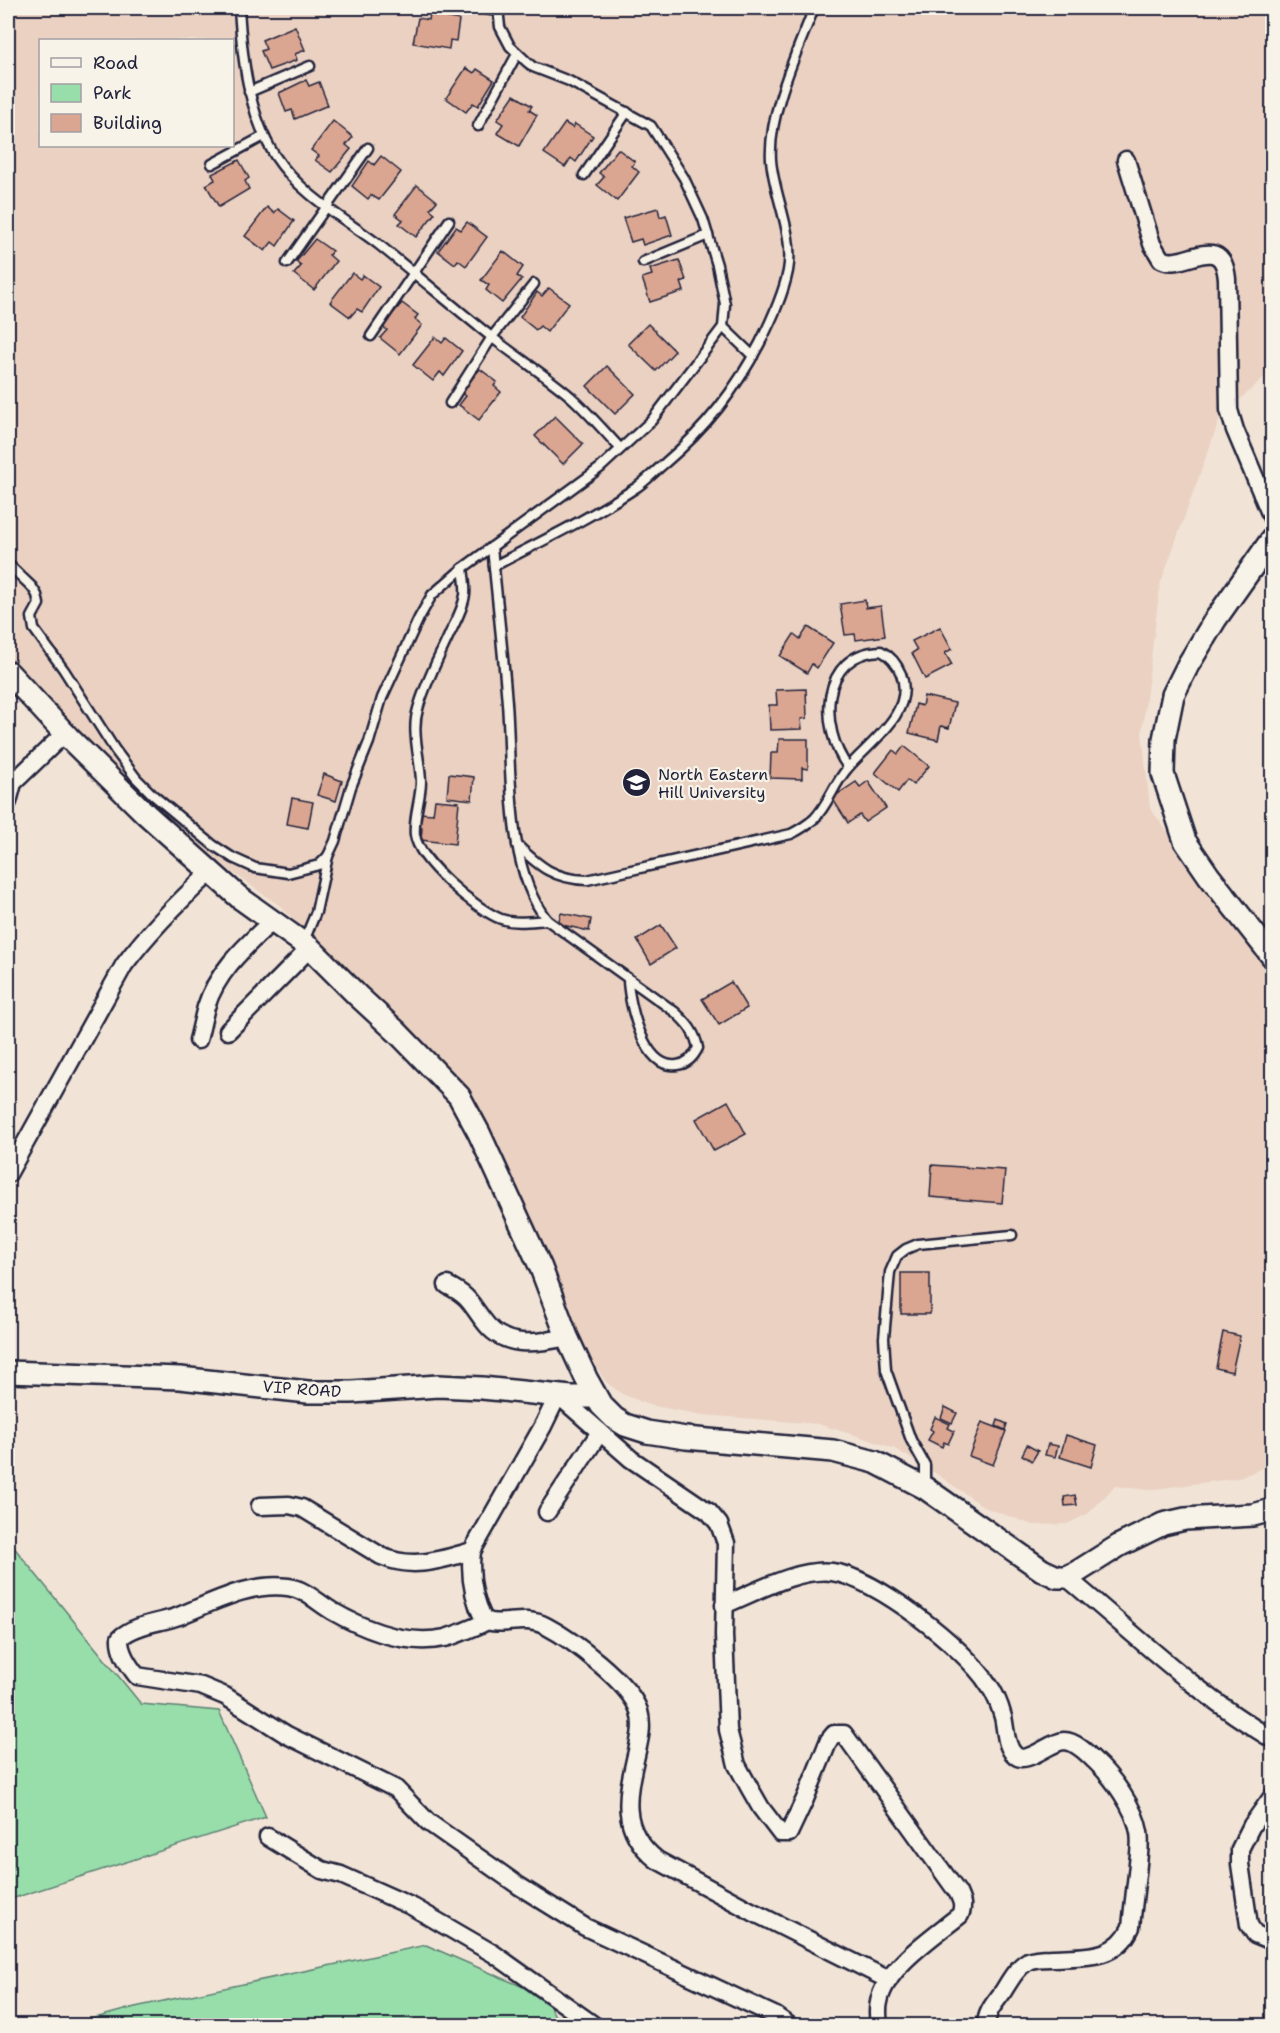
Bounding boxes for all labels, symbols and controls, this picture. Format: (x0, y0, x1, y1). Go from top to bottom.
legend (39, 39, 234, 147)
text: Road (93, 51, 138, 75)
text: Park (93, 81, 132, 105)
text: Building (93, 111, 162, 135)
place label: North Eastern Hill University (658, 764, 768, 803)
school or university icon: North Eastern Hill University (621, 767, 653, 799)
street label: VIP ROAD (262, 1376, 342, 1402)

